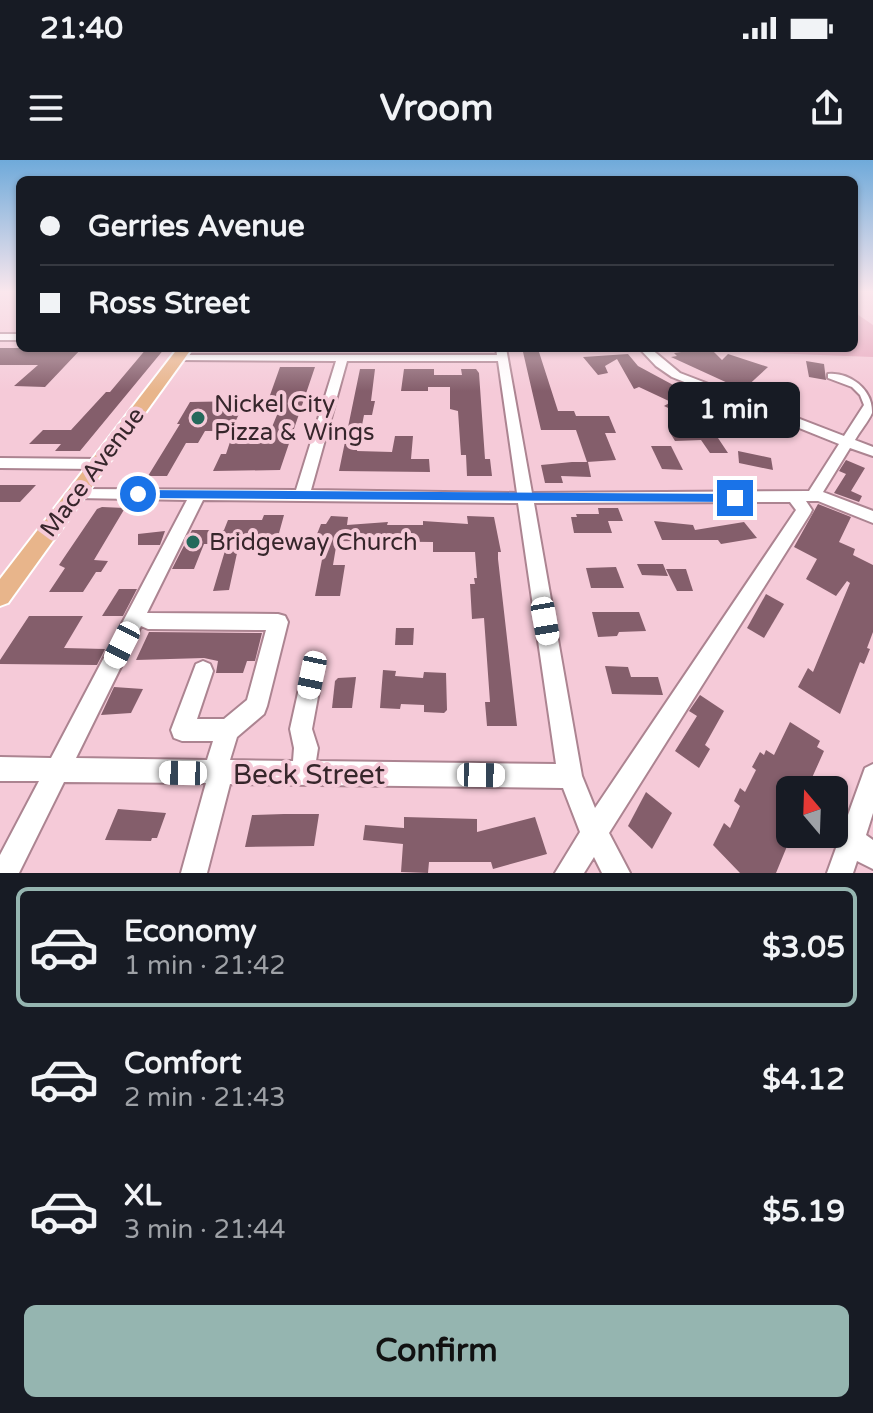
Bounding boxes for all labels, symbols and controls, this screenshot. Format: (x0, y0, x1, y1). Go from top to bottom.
text: 21:40 (40, 10, 123, 47)
icon: menu (24, 86, 68, 130)
icon: share (805, 86, 849, 130)
text: Vroom (380, 87, 493, 130)
text: Gerries Avenue (88, 208, 305, 245)
text: Ross Street (88, 285, 250, 322)
callout: 1 min (669, 382, 801, 438)
place label: Nickel City Pizza & Wings (214, 390, 375, 447)
text: 1 min (699, 394, 769, 425)
street label: Mace Avenue (34, 402, 151, 543)
marker: Nickel City Pizza & Wings (189, 409, 207, 427)
route start (120, 476, 156, 512)
route end (717, 480, 753, 516)
place label: Bridgeway Church (209, 528, 418, 557)
marker: Bridgeway Church (184, 533, 202, 551)
car (529, 595, 561, 647)
car (100, 618, 144, 672)
car (295, 649, 329, 701)
street label: Beck Street (233, 758, 386, 792)
car (159, 761, 207, 785)
car (457, 763, 505, 787)
north arrow (776, 776, 848, 848)
map controls (776, 776, 848, 848)
icon: car (28, 911, 100, 983)
text: Economy (124, 913, 257, 950)
text: $3.05 (762, 929, 845, 966)
text: 1 min · 21:42 (124, 950, 286, 981)
icon: car (28, 1043, 100, 1115)
text: Comfort (124, 1045, 242, 1082)
text: $4.12 (762, 1061, 845, 1098)
text: 2 min · 21:43 (124, 1082, 286, 1113)
icon: car (28, 1175, 100, 1247)
text: XL (124, 1177, 161, 1214)
text: $5.19 (763, 1193, 845, 1230)
text: 3 min · 21:44 (124, 1214, 286, 1245)
button: Confirm (24, 1305, 849, 1397)

